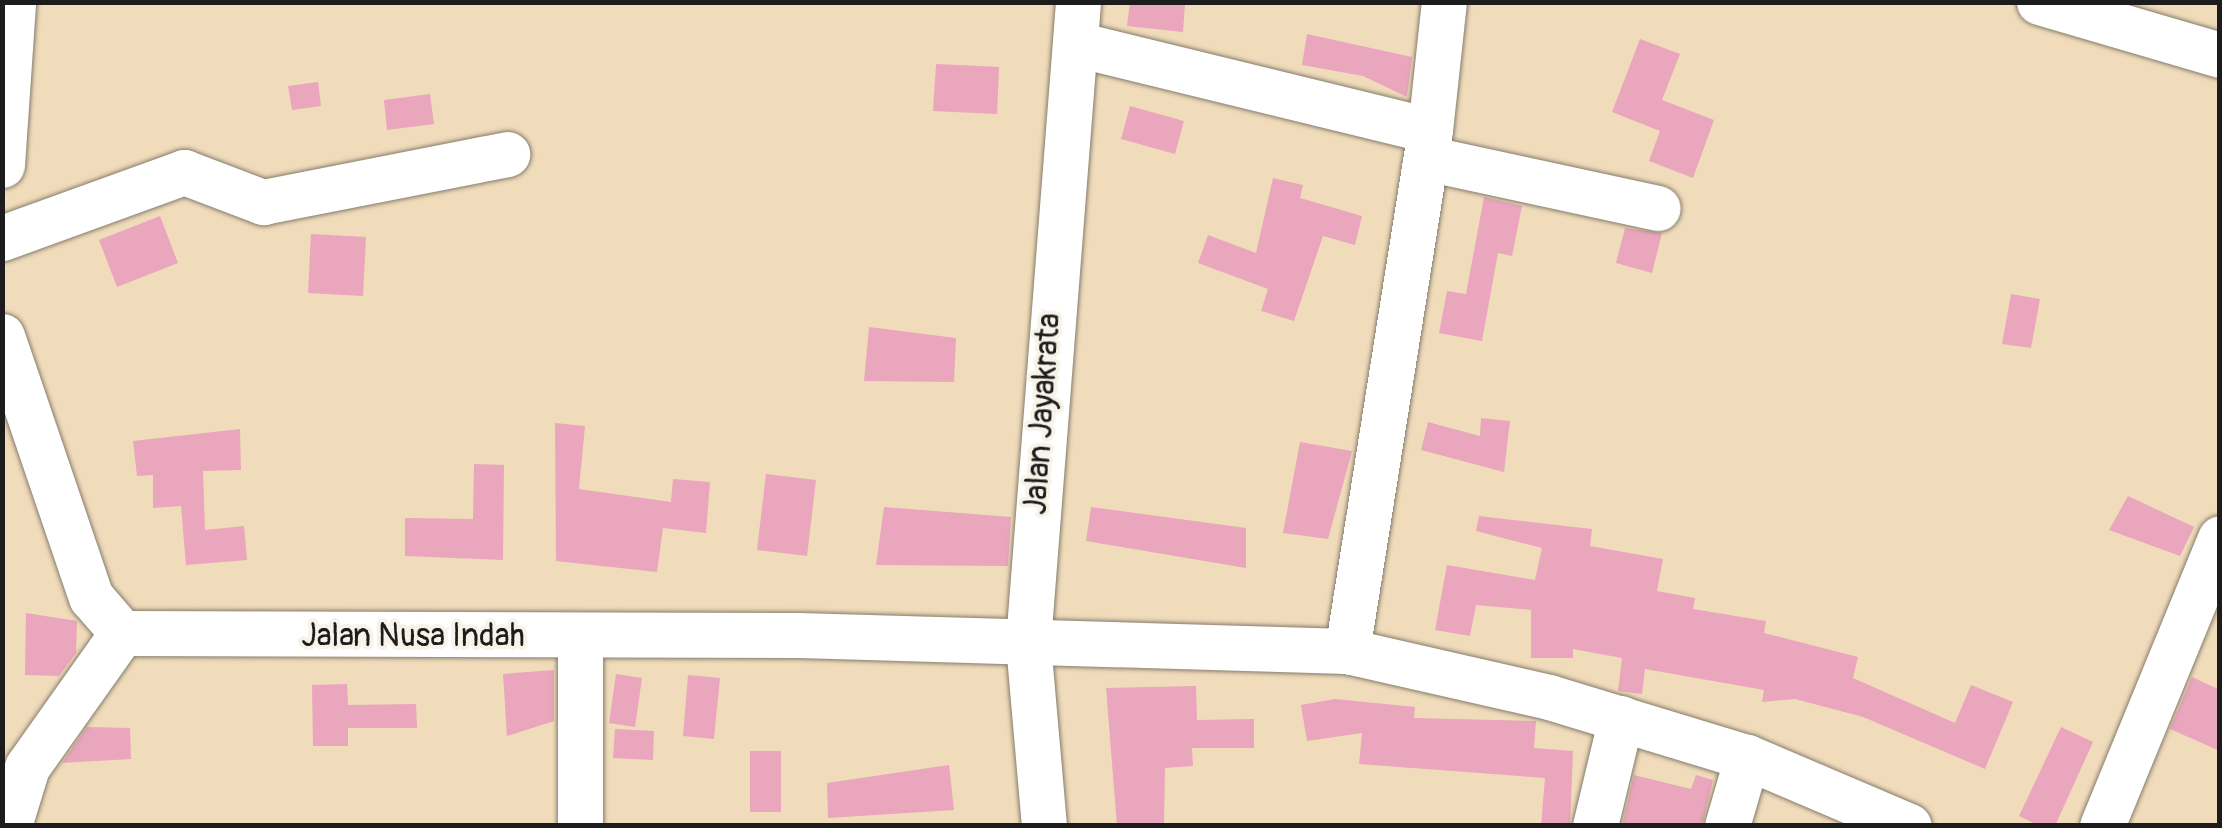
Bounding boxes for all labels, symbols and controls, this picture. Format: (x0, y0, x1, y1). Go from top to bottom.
street label: Jalan Jayakrata (1017, 312, 1069, 516)
street label: Jalan Nusa Indah (301, 617, 525, 655)

